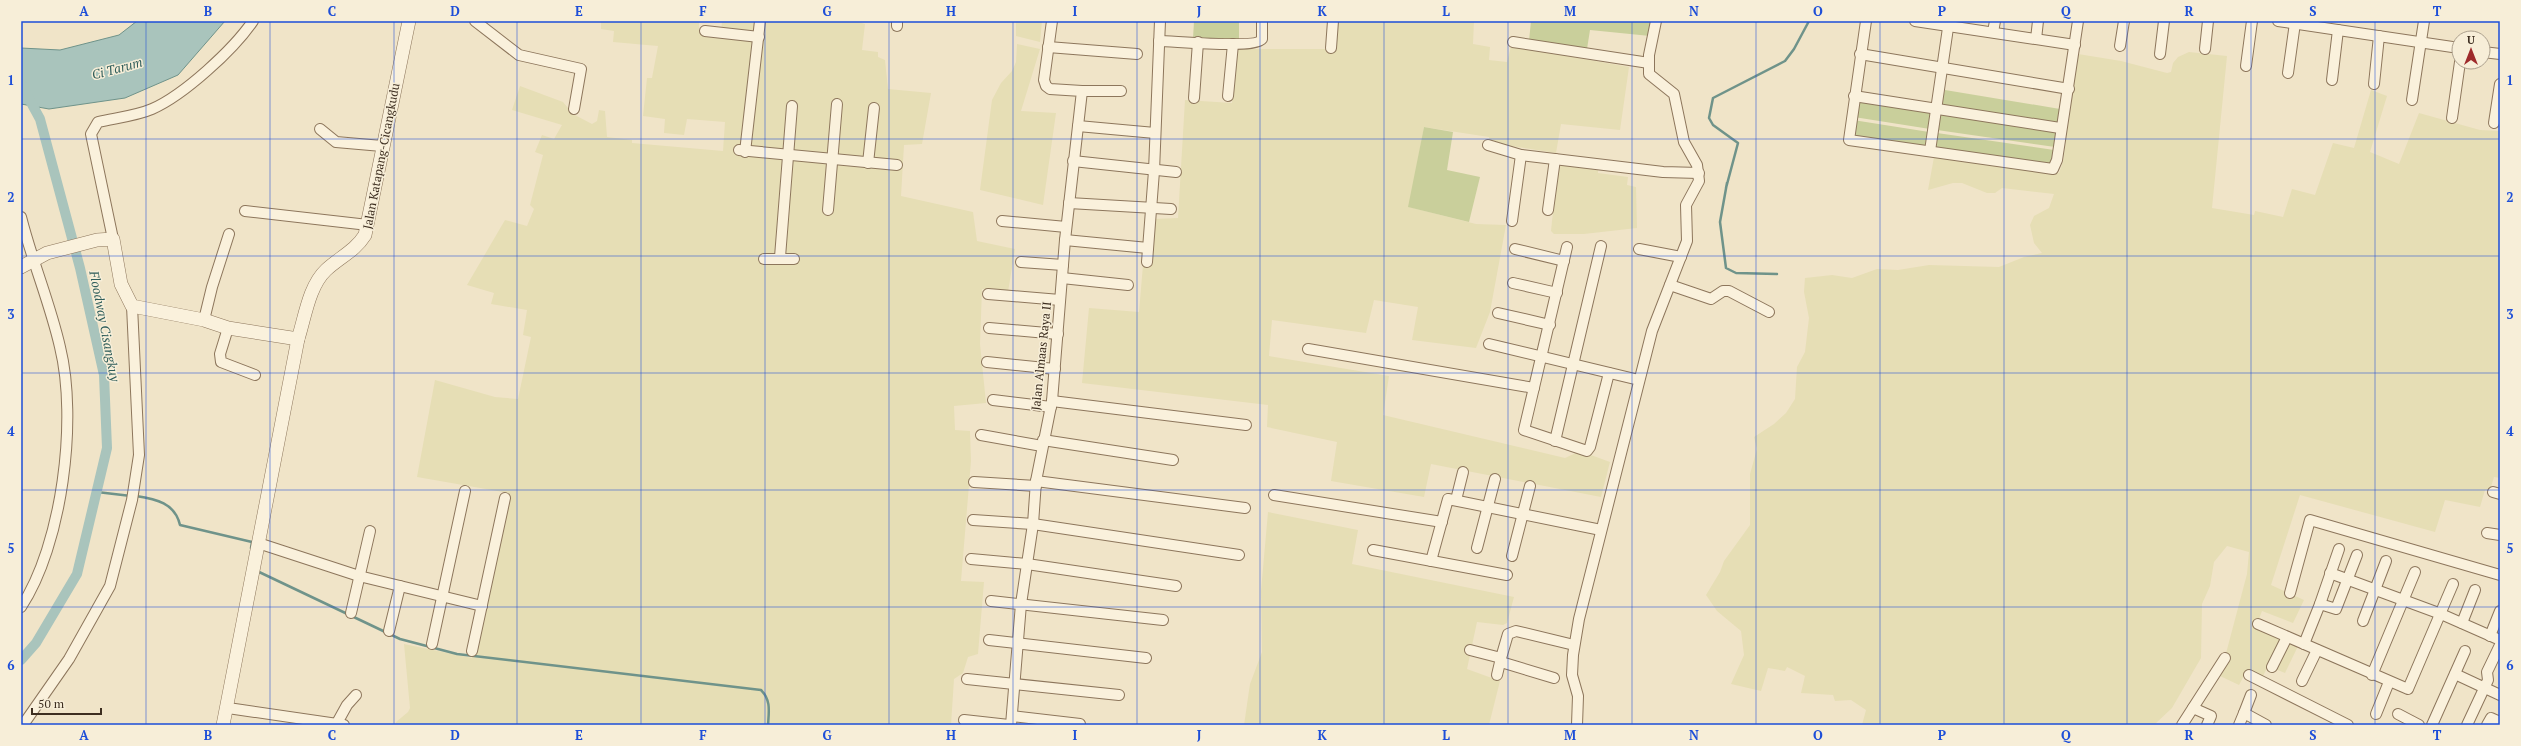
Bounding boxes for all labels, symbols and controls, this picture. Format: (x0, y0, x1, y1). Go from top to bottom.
text: A (79, 2, 89, 20)
text: B (204, 2, 212, 20)
text: C (328, 2, 336, 20)
text: D (450, 2, 460, 20)
text: E (575, 2, 583, 20)
text: F (699, 2, 707, 20)
text: G (822, 2, 832, 20)
text: H (946, 2, 956, 20)
text: I (1073, 2, 1078, 20)
text: J (1197, 2, 1202, 20)
text: K (1317, 2, 1327, 20)
text: L (1442, 2, 1450, 20)
text: M (1564, 2, 1576, 20)
text: N (1689, 2, 1699, 20)
text: O (1813, 2, 1823, 20)
text: P (1938, 2, 1946, 20)
text: Q (2061, 2, 2072, 20)
text: R (2184, 2, 2194, 20)
text: S (2309, 2, 2317, 20)
text: T (2433, 2, 2442, 20)
north arrow (2451, 30, 2491, 70)
text: U (2467, 33, 2475, 47)
water label: Ci Tarum (90, 53, 144, 83)
text: 1 (7, 71, 15, 89)
text: 1 (2506, 71, 2514, 89)
street label: Jalan Katapang-Cicangkudu (359, 82, 403, 230)
text: 2 (7, 188, 15, 206)
text: 2 (2506, 188, 2514, 206)
water label: Floodway Cisangkuy (85, 268, 125, 384)
street label: Jalan Almaas Raya II (1028, 301, 1054, 411)
text: 3 (7, 305, 15, 323)
text: 3 (2506, 305, 2514, 323)
text: 4 (7, 422, 15, 440)
text: 4 (2506, 422, 2514, 440)
text: 5 (7, 539, 15, 557)
text: 5 (2506, 539, 2514, 557)
text: 6 (7, 656, 15, 674)
text: 6 (2506, 656, 2514, 674)
scale bar (32, 690, 101, 716)
text: 50 m (38, 696, 65, 711)
text: A (79, 726, 89, 744)
text: B (204, 726, 212, 744)
text: C (328, 726, 336, 744)
text: D (450, 726, 460, 744)
text: E (575, 726, 583, 744)
text: F (699, 726, 707, 744)
text: G (822, 726, 832, 744)
text: H (946, 726, 956, 744)
text: I (1073, 726, 1078, 744)
text: J (1197, 726, 1202, 744)
text: K (1317, 726, 1327, 744)
text: L (1442, 726, 1450, 744)
text: M (1564, 726, 1576, 744)
text: N (1689, 726, 1699, 744)
text: O (1813, 726, 1823, 744)
text: P (1938, 726, 1946, 744)
text: Q (2061, 726, 2072, 744)
text: R (2184, 726, 2194, 744)
text: S (2309, 726, 2317, 744)
text: T (2433, 726, 2442, 744)

